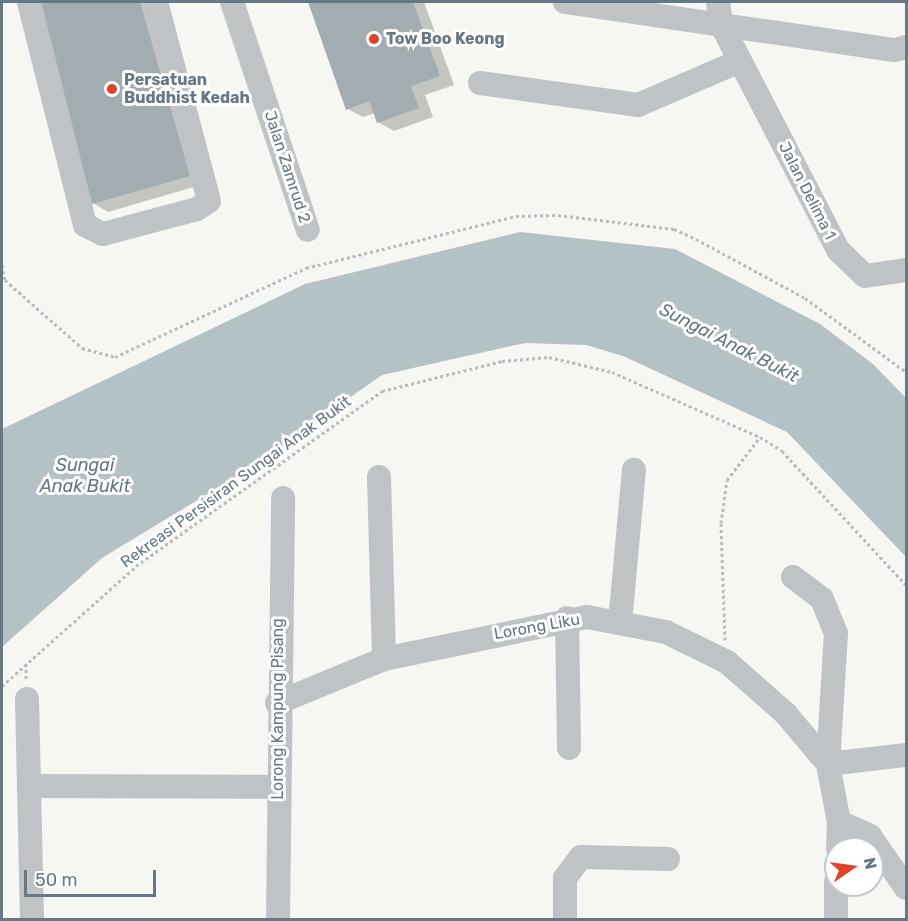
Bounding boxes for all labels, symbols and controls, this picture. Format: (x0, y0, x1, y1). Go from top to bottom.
place label: Tow Boo Keong (386, 29, 505, 49)
marker: Tow Boo Keong (367, 32, 381, 46)
place label: Persatuan Buddhist Kedah (124, 70, 250, 108)
marker: Persatuan Buddhist Kedah (105, 82, 119, 96)
street label: Jalan Zamrud 2 (260, 109, 314, 225)
street label: Jalan Delima 1 (774, 139, 840, 243)
water label: Sungai Anak Bukit (656, 298, 802, 388)
street label: Rekreasi Persisiran Sungai Anak Bukit (117, 392, 355, 572)
water label: Sungai Anak Bukit (40, 455, 130, 498)
street label: Lorong Liku (492, 610, 582, 644)
street label: Lorong Kampung Pisang (268, 618, 288, 800)
north arrow (824, 837, 884, 897)
text: N (860, 856, 881, 871)
scale bar (27, 858, 159, 896)
text: 50 m (35, 869, 78, 891)

